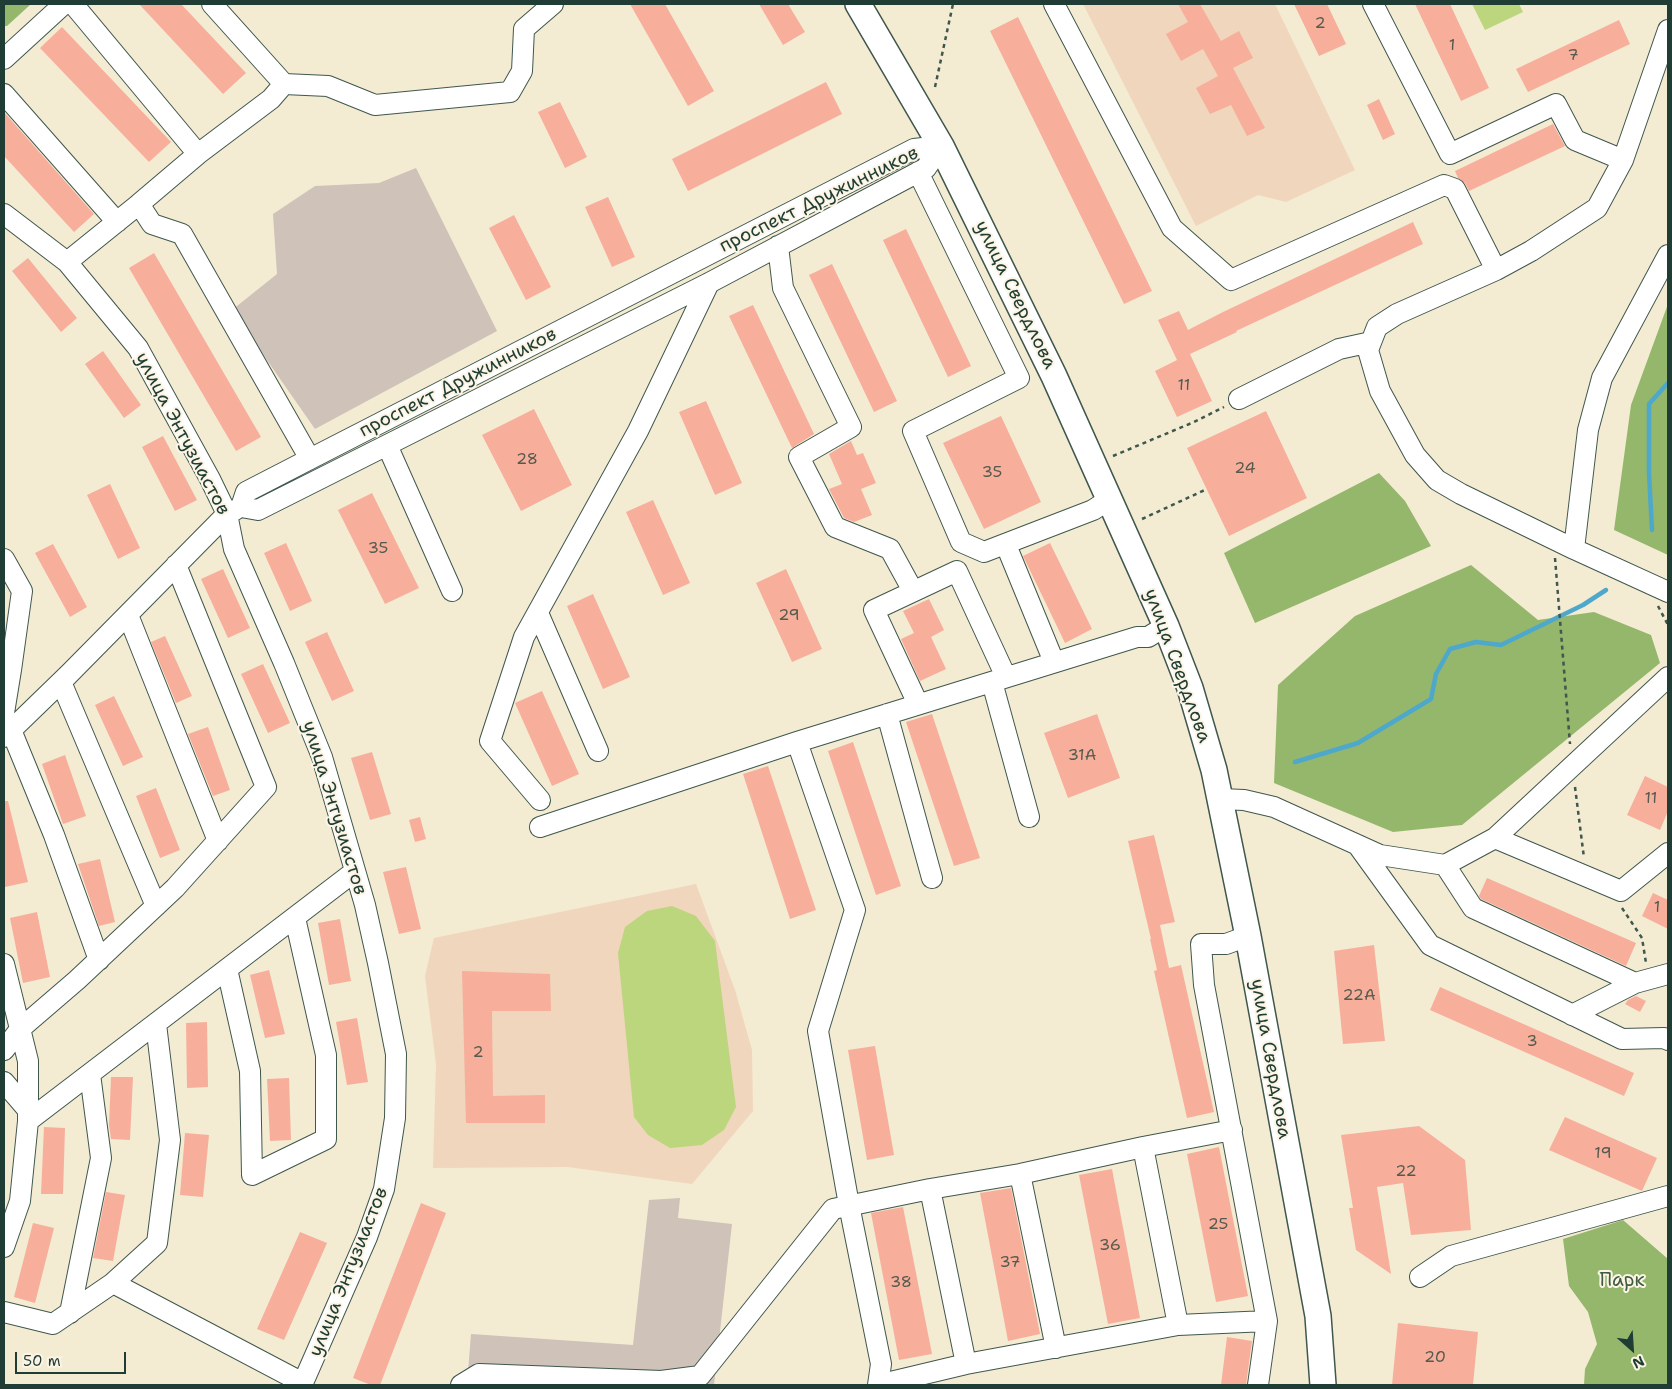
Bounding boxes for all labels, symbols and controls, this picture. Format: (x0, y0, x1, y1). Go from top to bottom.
house number: 2 (1314, 14, 1326, 34)
house number: 1 (1449, 36, 1455, 56)
house number: 7 (1567, 46, 1579, 66)
street label: проспект Дружинников (716, 142, 922, 258)
street label: улица Свердлова (969, 217, 1061, 373)
street label: проспект Дружинников (355, 323, 561, 443)
street label: улица Энтузиастов (130, 349, 234, 519)
house number: 11 (1178, 376, 1190, 396)
house number: 28 (516, 450, 538, 470)
house number: 24 (1234, 459, 1256, 479)
house number: 35 (982, 463, 1002, 483)
house number: 35 (368, 539, 388, 559)
street label: улица Свердлова (1139, 586, 1215, 746)
house number: 29 (778, 606, 800, 626)
street label: улица Энтузиастов (297, 718, 371, 898)
house number: 31А (1068, 746, 1096, 766)
house number: 11 (1645, 789, 1657, 809)
house number: 1 (1654, 898, 1660, 918)
street label: улица Свердлова (1245, 977, 1295, 1141)
house number: 22А (1342, 986, 1376, 1006)
house number: 3 (1526, 1032, 1538, 1052)
house number: 2 (472, 1043, 484, 1063)
house number: 19 (1594, 1144, 1612, 1164)
house number: 22 (1395, 1162, 1417, 1182)
street label: улица Энтузиастов (305, 1184, 393, 1360)
house number: 25 (1208, 1215, 1228, 1235)
house number: 36 (1099, 1236, 1121, 1256)
house number: 37 (999, 1253, 1021, 1273)
park label: Парк (1599, 1270, 1645, 1292)
house number: 38 (890, 1273, 912, 1293)
north arrow (1607, 1324, 1657, 1374)
scale bar (18, 1342, 129, 1374)
house number: 20 (1424, 1348, 1446, 1368)
text: 50 m (23, 1351, 61, 1371)
text: N (1630, 1352, 1648, 1373)

